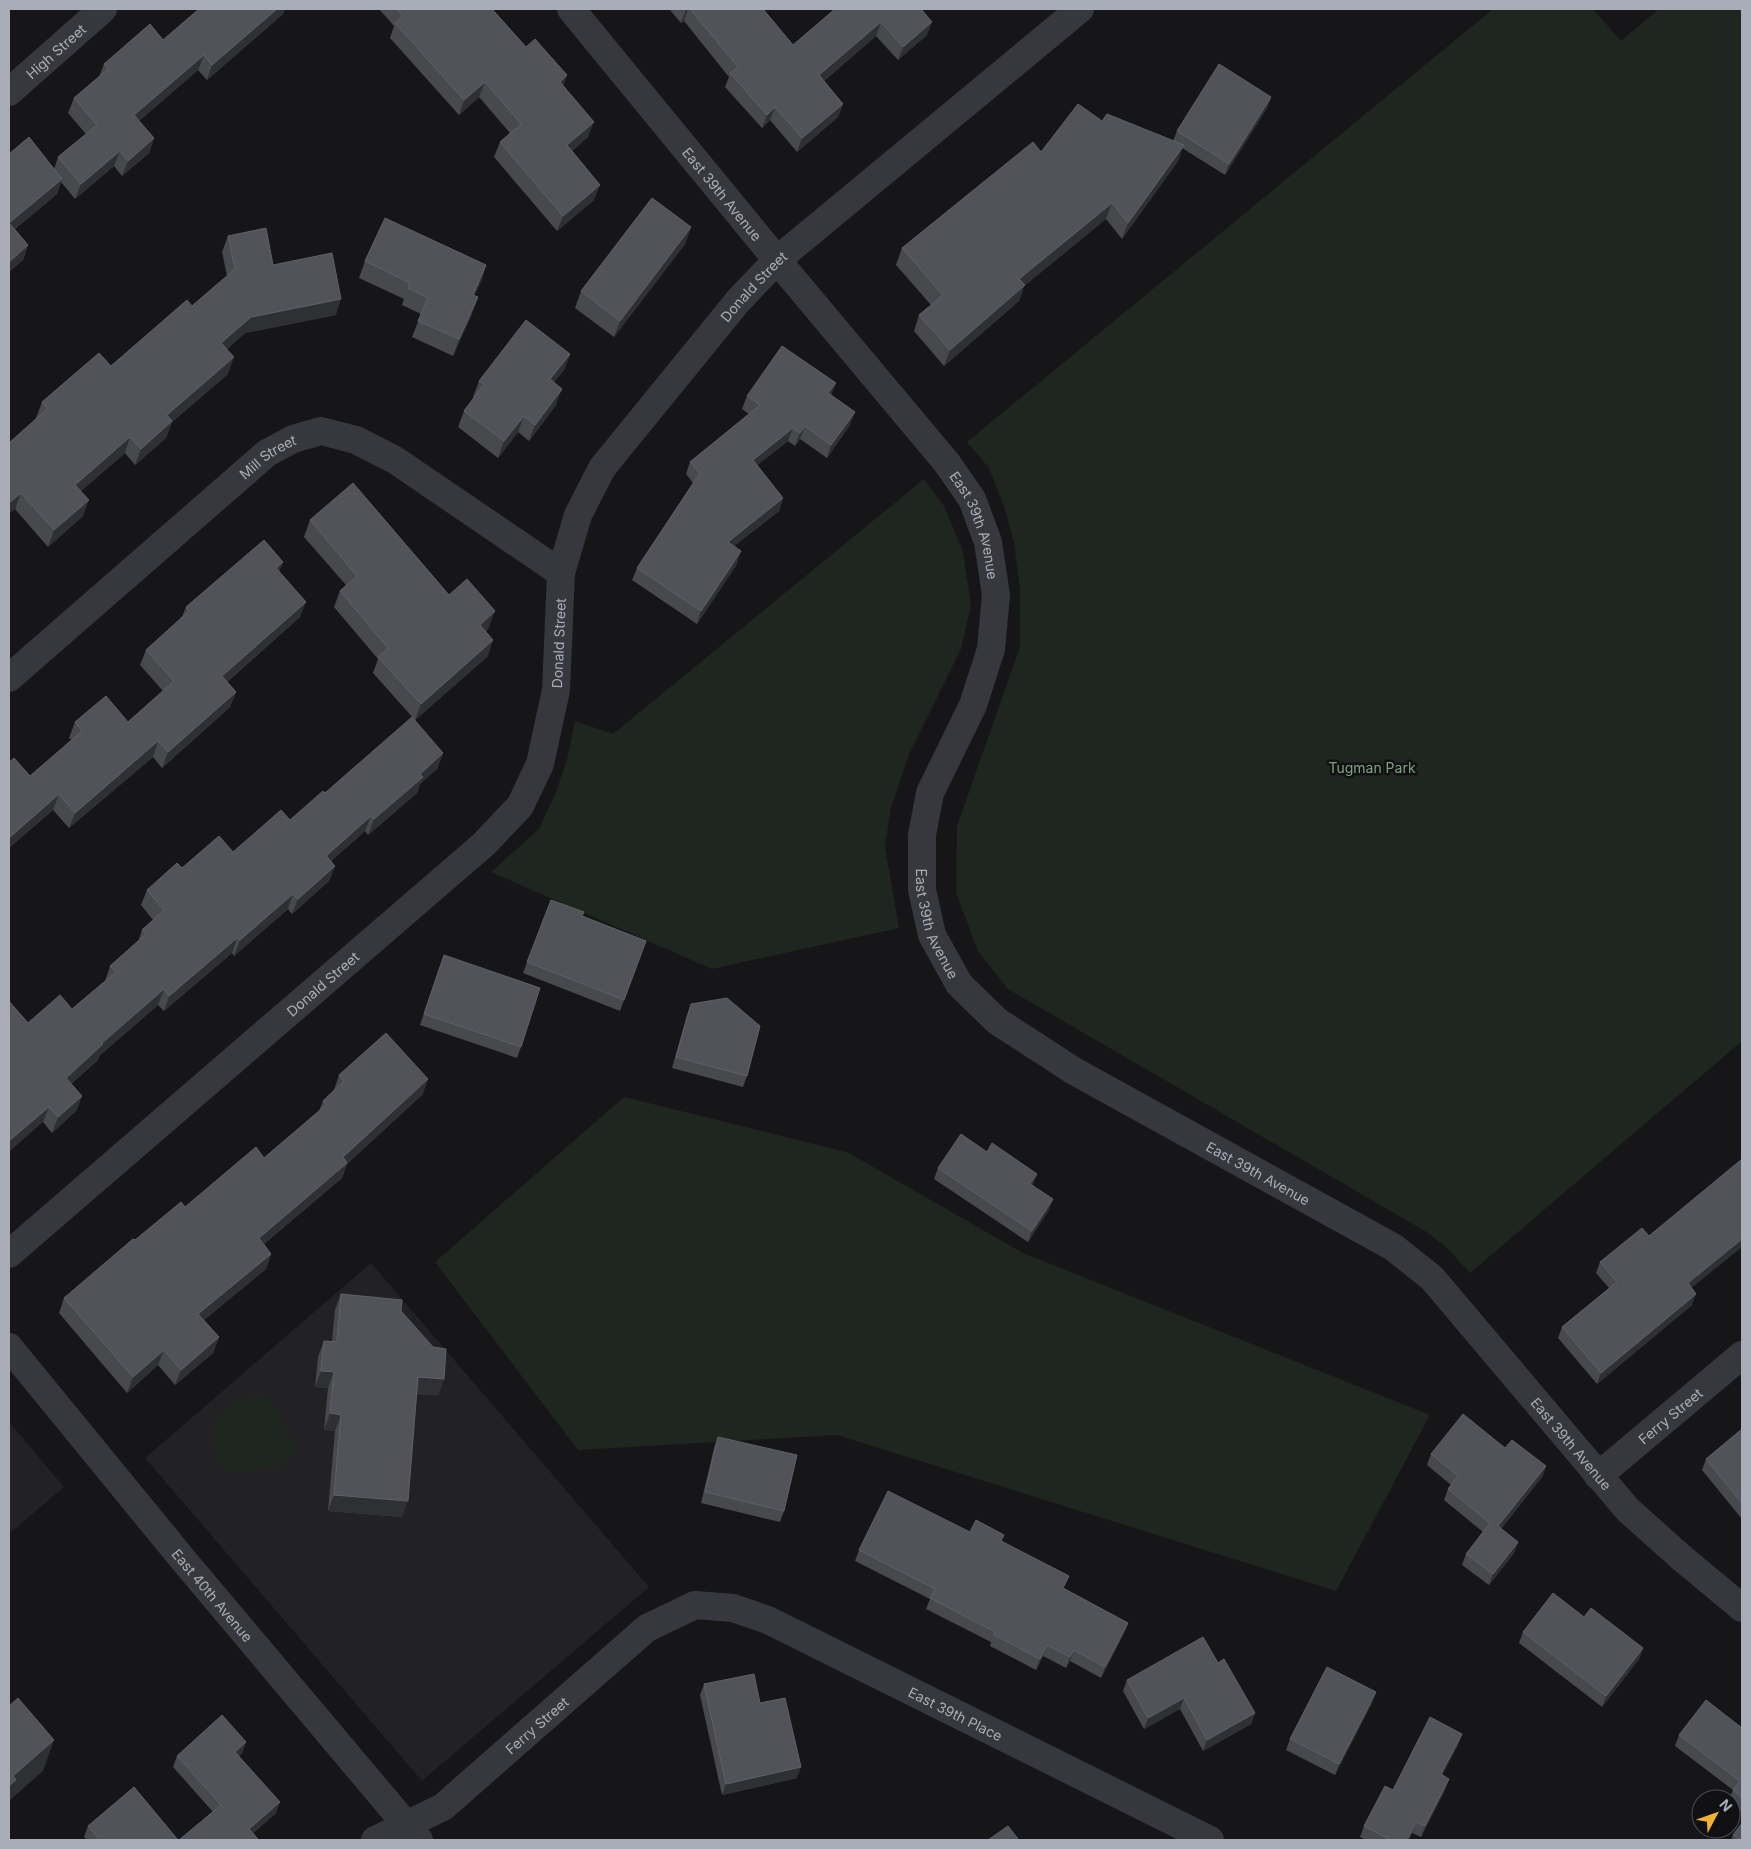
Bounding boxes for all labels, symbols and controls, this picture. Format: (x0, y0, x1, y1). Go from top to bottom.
street label: High Street (22, 20, 89, 82)
street label: East 39th Avenue (679, 144, 766, 244)
street label: Donald Street (716, 247, 790, 325)
street label: Mill Street (235, 430, 298, 482)
street label: East 39th Avenue (947, 468, 1002, 581)
street label: Donald Street (548, 597, 568, 688)
park label: Tugman Park (1328, 759, 1416, 776)
street label: East 39th Avenue (914, 869, 963, 981)
street label: Donald Street (283, 947, 362, 1019)
street label: East 39th Avenue (1204, 1137, 1313, 1208)
street label: Ferry Street (1635, 1384, 1706, 1447)
street label: East 39th Avenue (1528, 1394, 1616, 1493)
street label: East 40th Avenue (169, 1545, 257, 1645)
street label: East 39th Place (906, 1683, 1006, 1744)
street label: Ferry Street (501, 1692, 572, 1757)
north arrow (1691, 1789, 1741, 1839)
text: N (1716, 1796, 1736, 1815)

